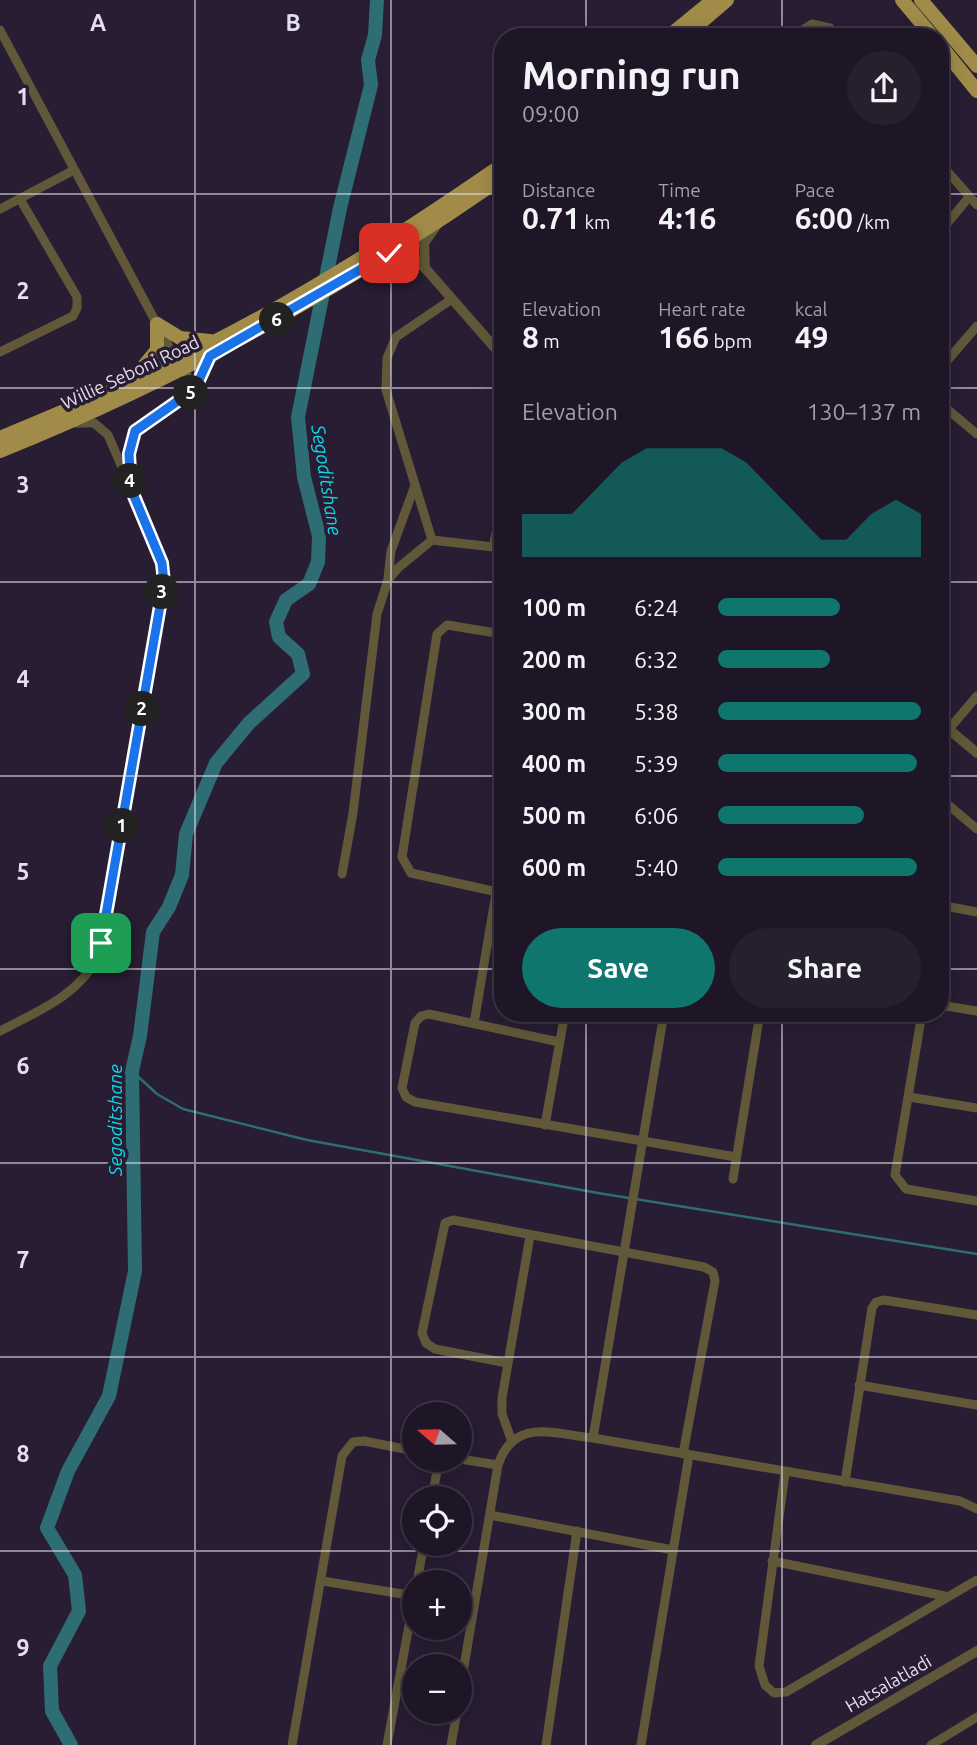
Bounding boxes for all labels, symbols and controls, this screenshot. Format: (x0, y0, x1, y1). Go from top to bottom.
text: A (90, 10, 106, 35)
text: B (285, 10, 301, 35)
button: share (847, 51, 921, 125)
text: Morning run (522, 54, 741, 96)
text: 1 (17, 84, 29, 109)
text: 09:00 (522, 101, 580, 126)
text: Distance (522, 179, 596, 201)
text: Time (658, 179, 701, 201)
text: Pace (795, 179, 835, 201)
text: 0.71 (522, 201, 580, 235)
text: 4:16 (658, 201, 716, 235)
text: 6:00 (795, 201, 853, 235)
text: km (580, 211, 610, 233)
text: /km (853, 211, 890, 233)
pin (359, 223, 419, 283)
icon: check (370, 234, 408, 272)
text: 2 (17, 278, 29, 303)
text: Elevation (522, 298, 601, 320)
text: Heart rate (658, 298, 746, 320)
text: kcal (795, 298, 827, 320)
pin: 6 (260, 302, 294, 338)
text: 6 (271, 308, 282, 330)
text: 8 (522, 320, 539, 354)
text: 166 (658, 320, 709, 354)
text: 49 (795, 320, 829, 354)
text: m (539, 330, 560, 352)
text: bpm (709, 330, 752, 352)
street label: Willie Seboni Road (58, 331, 202, 413)
pin: 5 (174, 376, 208, 410)
text: 5 (185, 381, 196, 403)
text: Elevation (522, 399, 618, 424)
text: 130–137 m (807, 399, 921, 424)
water label: Segoditshane (307, 422, 347, 537)
pin: 4 (113, 463, 148, 498)
text: 4 (124, 469, 135, 491)
text: 3 (17, 472, 29, 497)
pin: 3 (144, 574, 180, 610)
text: 3 (156, 580, 167, 602)
text: 100 m (522, 595, 586, 620)
text: 6:24 (634, 595, 679, 620)
text: 200 m (522, 647, 586, 672)
text: 6:32 (634, 647, 679, 672)
text: 4 (17, 666, 30, 691)
pin: 2 (124, 692, 160, 726)
text: 2 (136, 697, 147, 719)
text: 300 m (522, 699, 586, 724)
text: 5:38 (634, 699, 679, 724)
text: 400 m (522, 751, 586, 776)
text: 5:39 (634, 751, 679, 776)
text: 500 m (522, 803, 586, 828)
text: 6:06 (634, 803, 679, 828)
pin: 1 (104, 808, 140, 844)
text: 1 (116, 814, 127, 836)
text: 600 m (522, 855, 586, 880)
text: 5:40 (634, 855, 679, 880)
text: 5 (17, 859, 29, 884)
pin (71, 913, 131, 973)
icon: arrive (82, 924, 120, 962)
button: Save (522, 928, 715, 1008)
button: Share (729, 928, 921, 1008)
text: 6 (17, 1053, 30, 1078)
water label: Segoditshane (104, 1064, 126, 1177)
text: 7 (17, 1247, 29, 1272)
north arrow (402, 1402, 472, 1472)
map controls (402, 1402, 472, 1724)
text: 8 (17, 1441, 29, 1466)
button: locate (402, 1486, 472, 1556)
button: + (402, 1570, 472, 1640)
text: 9 (17, 1635, 29, 1660)
street label: Hatsalatladi (841, 1650, 935, 1716)
button: − (402, 1654, 472, 1724)

